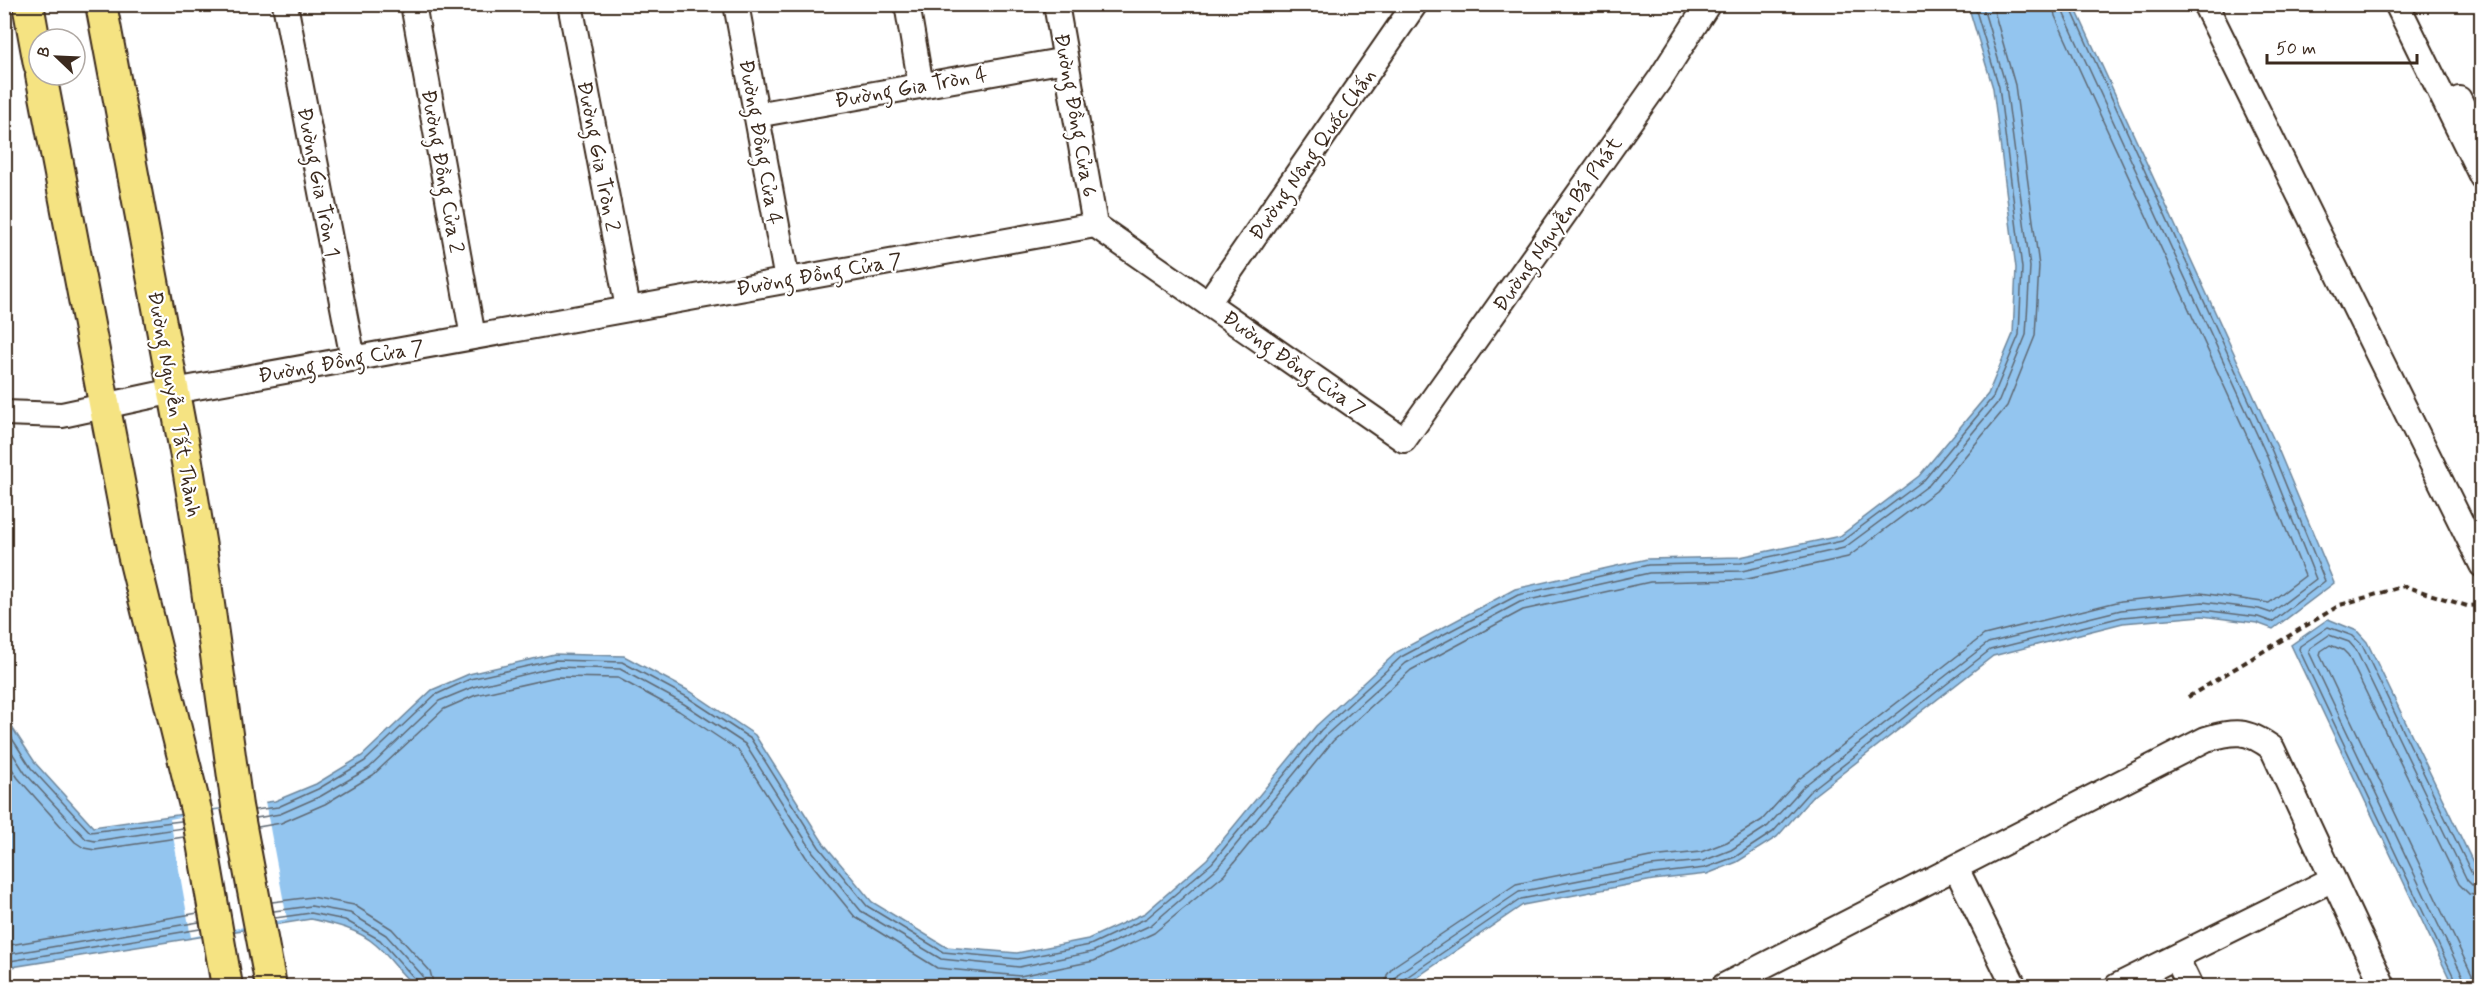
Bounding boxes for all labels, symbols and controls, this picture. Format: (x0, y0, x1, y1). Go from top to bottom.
north arrow (27, 27, 87, 87)
scale bar (2267, 27, 2417, 65)
street label: Đường Đồng Cửa 6 (1045, 31, 1103, 200)
text: 50 m (2276, 37, 2316, 61)
text: B (33, 43, 56, 60)
street label: Đường Đồng Cửa 4 (730, 57, 788, 227)
street label: Đường Gia Tròn 4 (833, 61, 990, 117)
street label: Đường Nông Quốc Chấn (1243, 63, 1384, 247)
street label: Đường Gia Tròn 2 (568, 79, 626, 234)
street label: Đường Đồng Cửa 2 (412, 87, 470, 256)
street label: Đường Gia Tròn 1 (288, 105, 346, 260)
street label: Đường Nguyễn Bá Phát (1487, 131, 1631, 319)
street label: Đường Đồng Cửa 7 (734, 247, 905, 305)
street label: Đường Nguyễn Tất Thành (138, 289, 208, 520)
street label: Đường Đồng Cửa 7 (1215, 304, 1371, 425)
street label: Đường Đồng Cửa 7 (256, 334, 427, 392)

